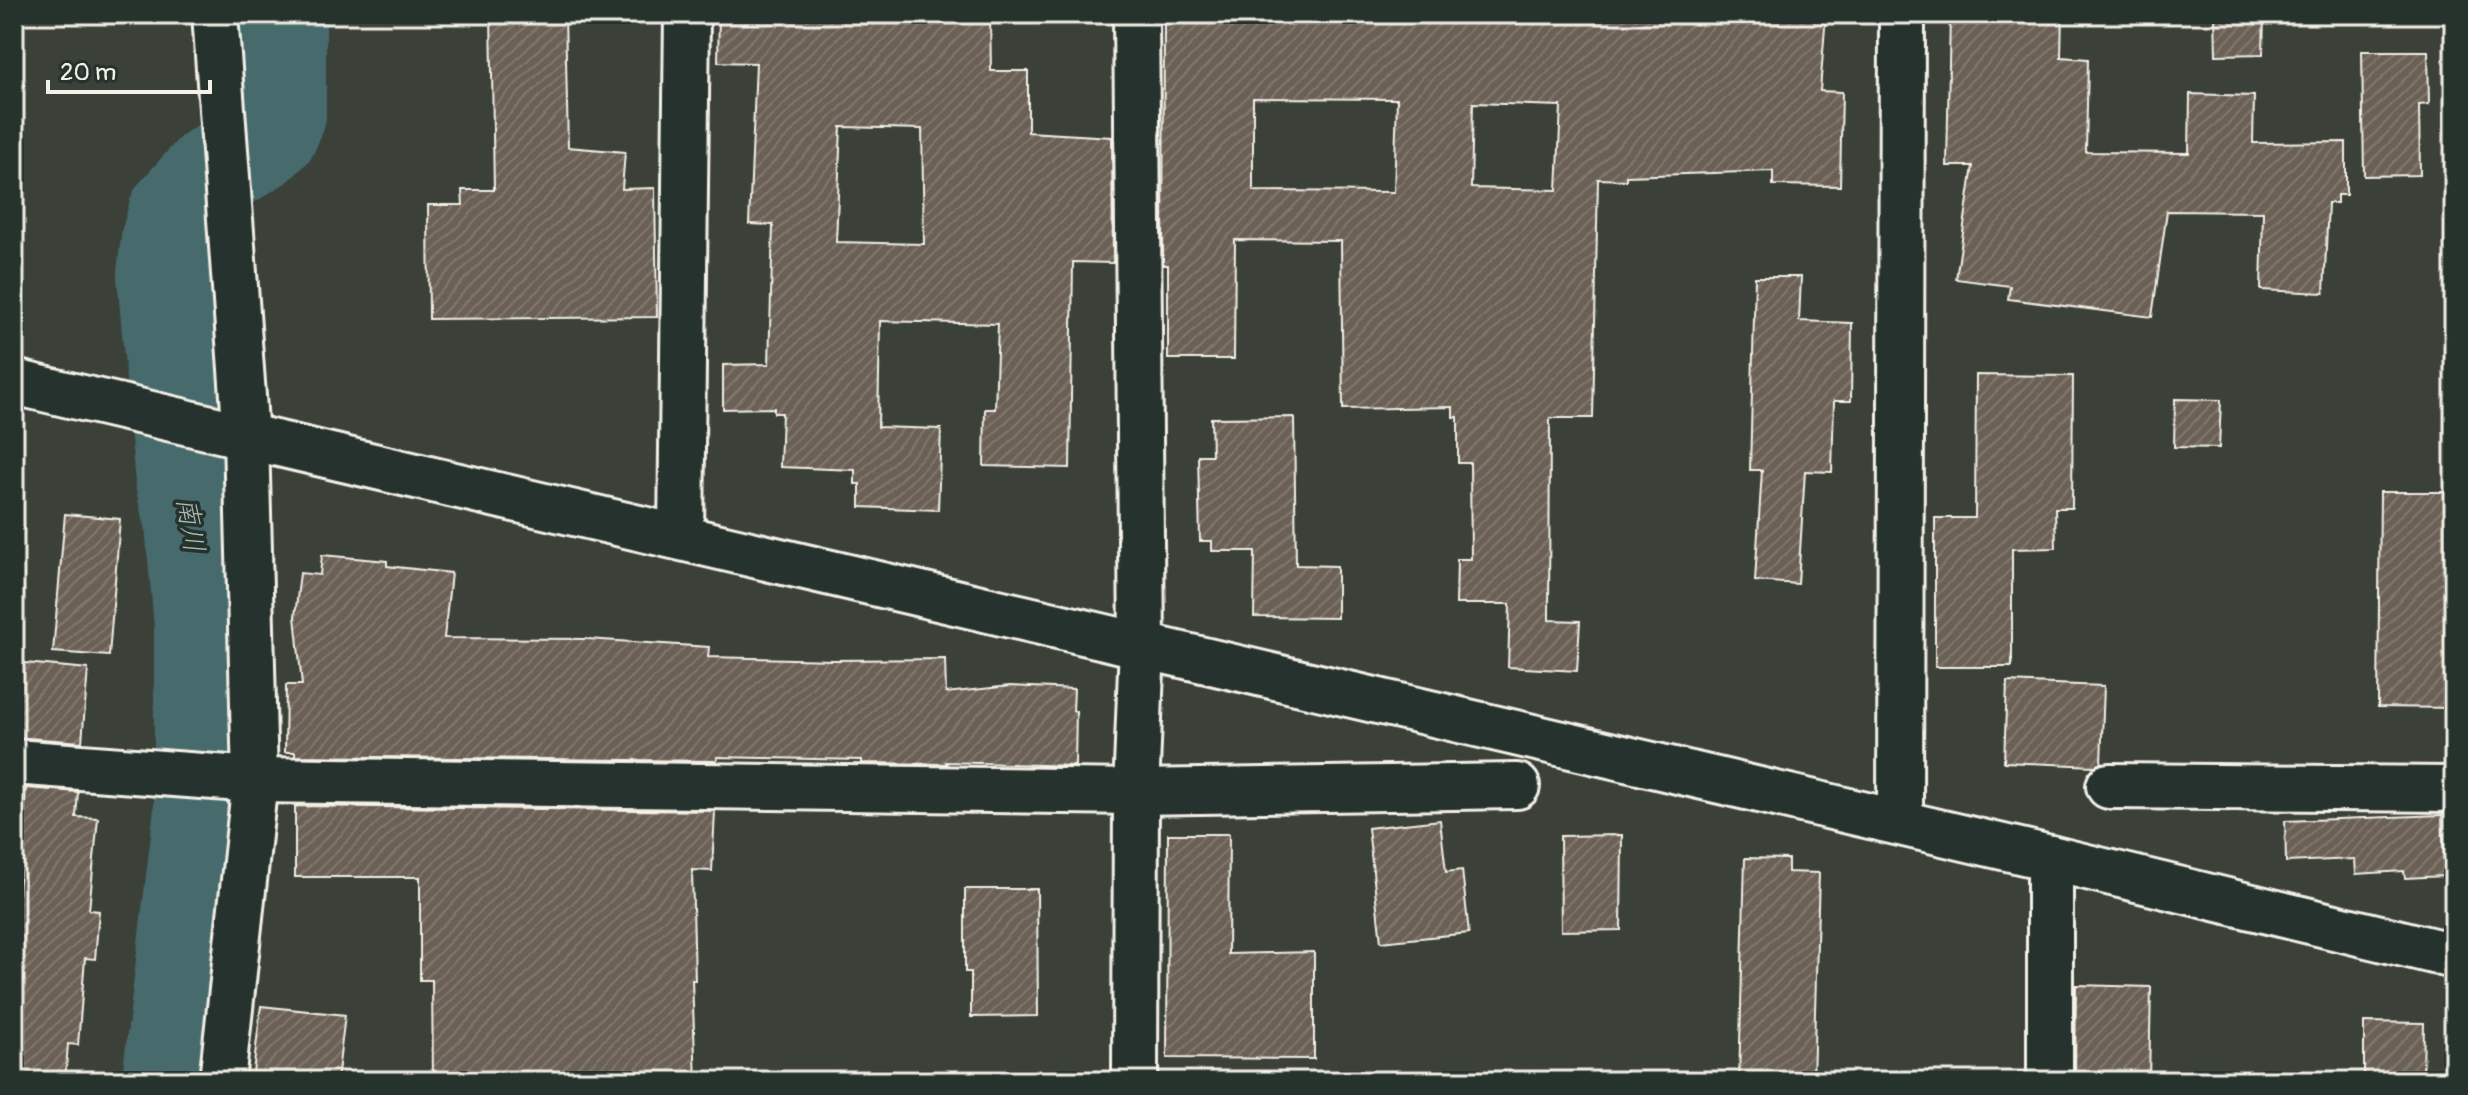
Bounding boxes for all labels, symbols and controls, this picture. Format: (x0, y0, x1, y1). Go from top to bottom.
scale bar (48, 44, 210, 94)
text: 20 m (60, 58, 116, 87)
water label: 南川 (168, 495, 212, 555)

